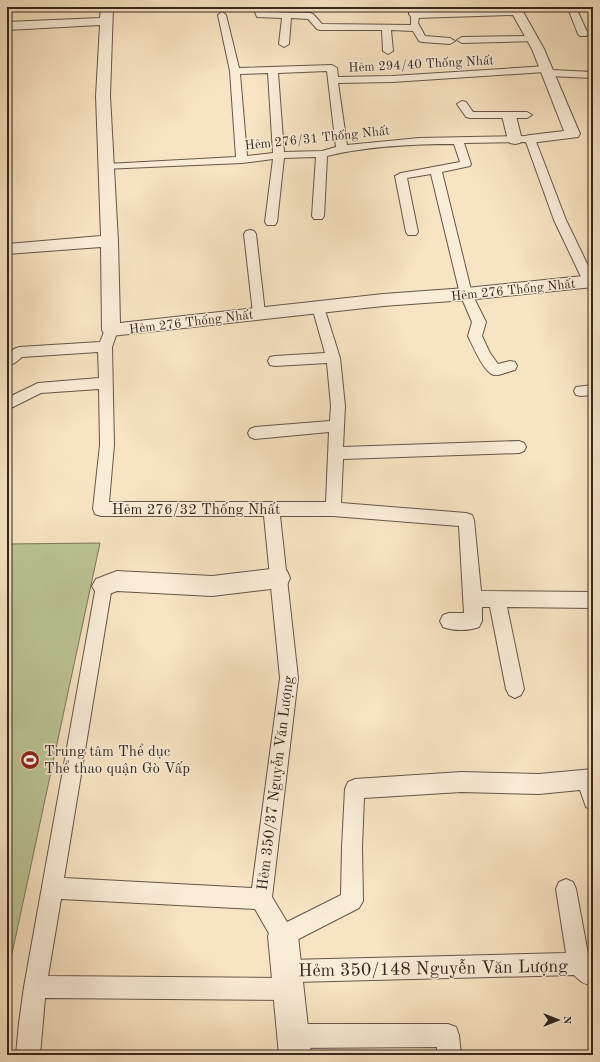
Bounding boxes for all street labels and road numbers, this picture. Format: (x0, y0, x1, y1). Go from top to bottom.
street label: Hẻm 294/40 Thống Nhất (348, 54, 495, 75)
street label: Hẻm 276/31 Thống Nhất (244, 124, 391, 153)
street label: Hẻm 276 Thống Nhất (450, 277, 576, 303)
street label: Hẻm 276 Thống Nhất (128, 308, 254, 337)
street label: Hẻm 276/32 Thống Nhất (112, 502, 280, 518)
street label: Hẻm 350/37 Nguyễn Văn Lượng (255, 675, 297, 891)
street label: Hẻm 350/148 Nguyễn Văn Lượng (298, 956, 568, 980)

